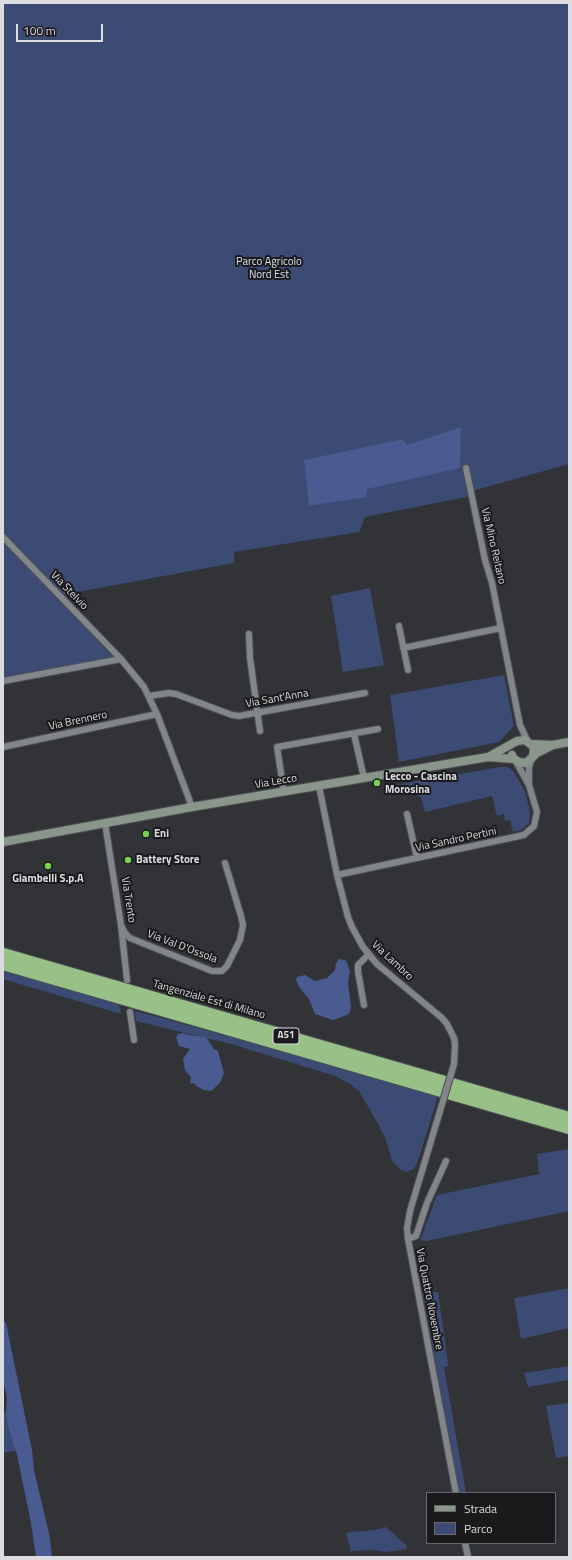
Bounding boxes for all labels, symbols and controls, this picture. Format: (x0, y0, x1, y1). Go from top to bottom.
scale bar (18, 16, 105, 42)
text: 100 m (23, 21, 56, 40)
park label: Parco Agricolo Nord Est (236, 255, 302, 281)
street label: Via Mino Reitano (478, 506, 508, 586)
street label: Via Stelvio (48, 569, 90, 613)
street label: Via Sant'Anna (245, 687, 309, 711)
street label: Via Brennero (47, 708, 109, 734)
place label: Lecco - Cascina Morosina (385, 770, 457, 796)
street label: Via Lecco (254, 772, 298, 792)
marker: Lecco - Cascina Morosina (372, 778, 382, 788)
street label: Via Sandro Pertini (414, 825, 498, 855)
place label: Eni (154, 827, 169, 841)
marker: Eni (141, 829, 151, 839)
place label: Battery Store (136, 853, 199, 867)
marker: Battery Store (123, 855, 133, 865)
marker: Giambelli S.p.A (43, 861, 53, 871)
place label: Giambelli S.p.A (12, 872, 84, 886)
street label: Via Trento (118, 876, 138, 924)
street label: Via Val D'Ossola (145, 928, 219, 966)
street label: Via Lambro (368, 938, 416, 984)
street label: Tangenziale Est di Milano (151, 978, 267, 1022)
road number: A51 (273, 1028, 299, 1044)
street label: Via Quattro Novembre (413, 1247, 445, 1351)
legend (426, 1492, 556, 1544)
text: Strada (464, 1499, 497, 1518)
text: Parco (464, 1519, 493, 1538)

